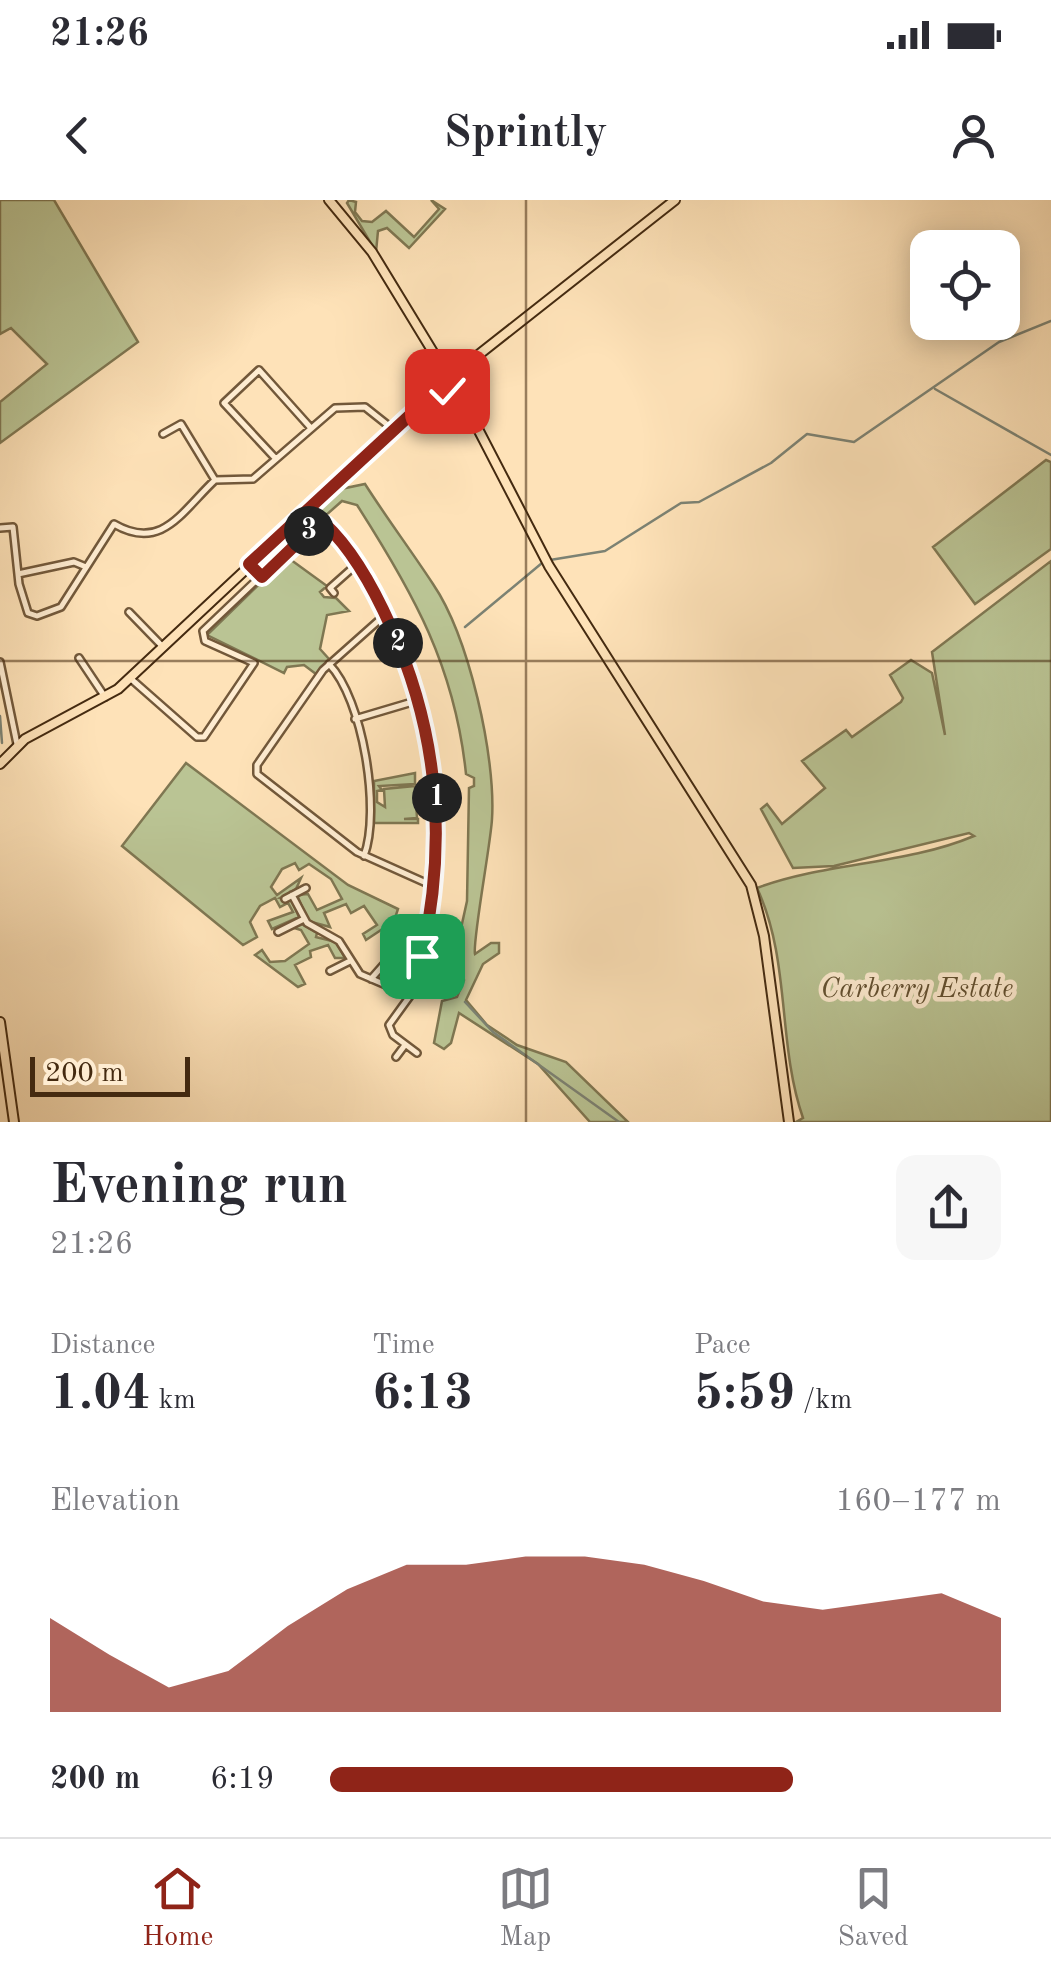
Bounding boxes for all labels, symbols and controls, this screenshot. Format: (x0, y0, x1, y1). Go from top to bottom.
text: 21:26 (50, 16, 149, 54)
icon: back (50, 108, 105, 163)
icon: person (946, 108, 1001, 163)
text: Sprintly (443, 112, 608, 157)
map controls (910, 230, 1020, 340)
button: locate (910, 230, 1020, 340)
pin (405, 349, 490, 434)
icon: check (420, 364, 475, 419)
pin: 3 (284, 506, 334, 556)
text: 3 (301, 517, 317, 545)
pin: 2 (373, 618, 423, 668)
text: 2 (390, 629, 406, 657)
pin: 1 (412, 773, 462, 823)
text: 1 (429, 784, 445, 812)
pin (380, 914, 465, 999)
icon: arrive (395, 929, 450, 984)
park label: Carberry Estate (821, 976, 1013, 1004)
scale bar (30, 1052, 190, 1096)
text: 200 m (45, 1060, 124, 1088)
button: share (896, 1155, 1001, 1260)
text: Evening run (50, 1160, 348, 1215)
text: 21:26 (50, 1229, 133, 1261)
text: Distance (50, 1332, 155, 1360)
text: Time (372, 1332, 435, 1360)
text: Pace (694, 1332, 751, 1360)
text: 1.04 (50, 1370, 151, 1420)
text: 6:13 (372, 1370, 473, 1420)
text: 5:59 (694, 1370, 795, 1420)
text: km (151, 1387, 196, 1415)
text: /km (795, 1387, 852, 1415)
text: Elevation (50, 1486, 180, 1518)
text: 160–177 m (835, 1486, 1001, 1518)
text: 200 m (50, 1764, 140, 1796)
text: 6:19 (210, 1764, 275, 1796)
tab: Home (142, 1861, 213, 1956)
tab: Map (498, 1861, 553, 1956)
tab: Saved (837, 1861, 909, 1956)

